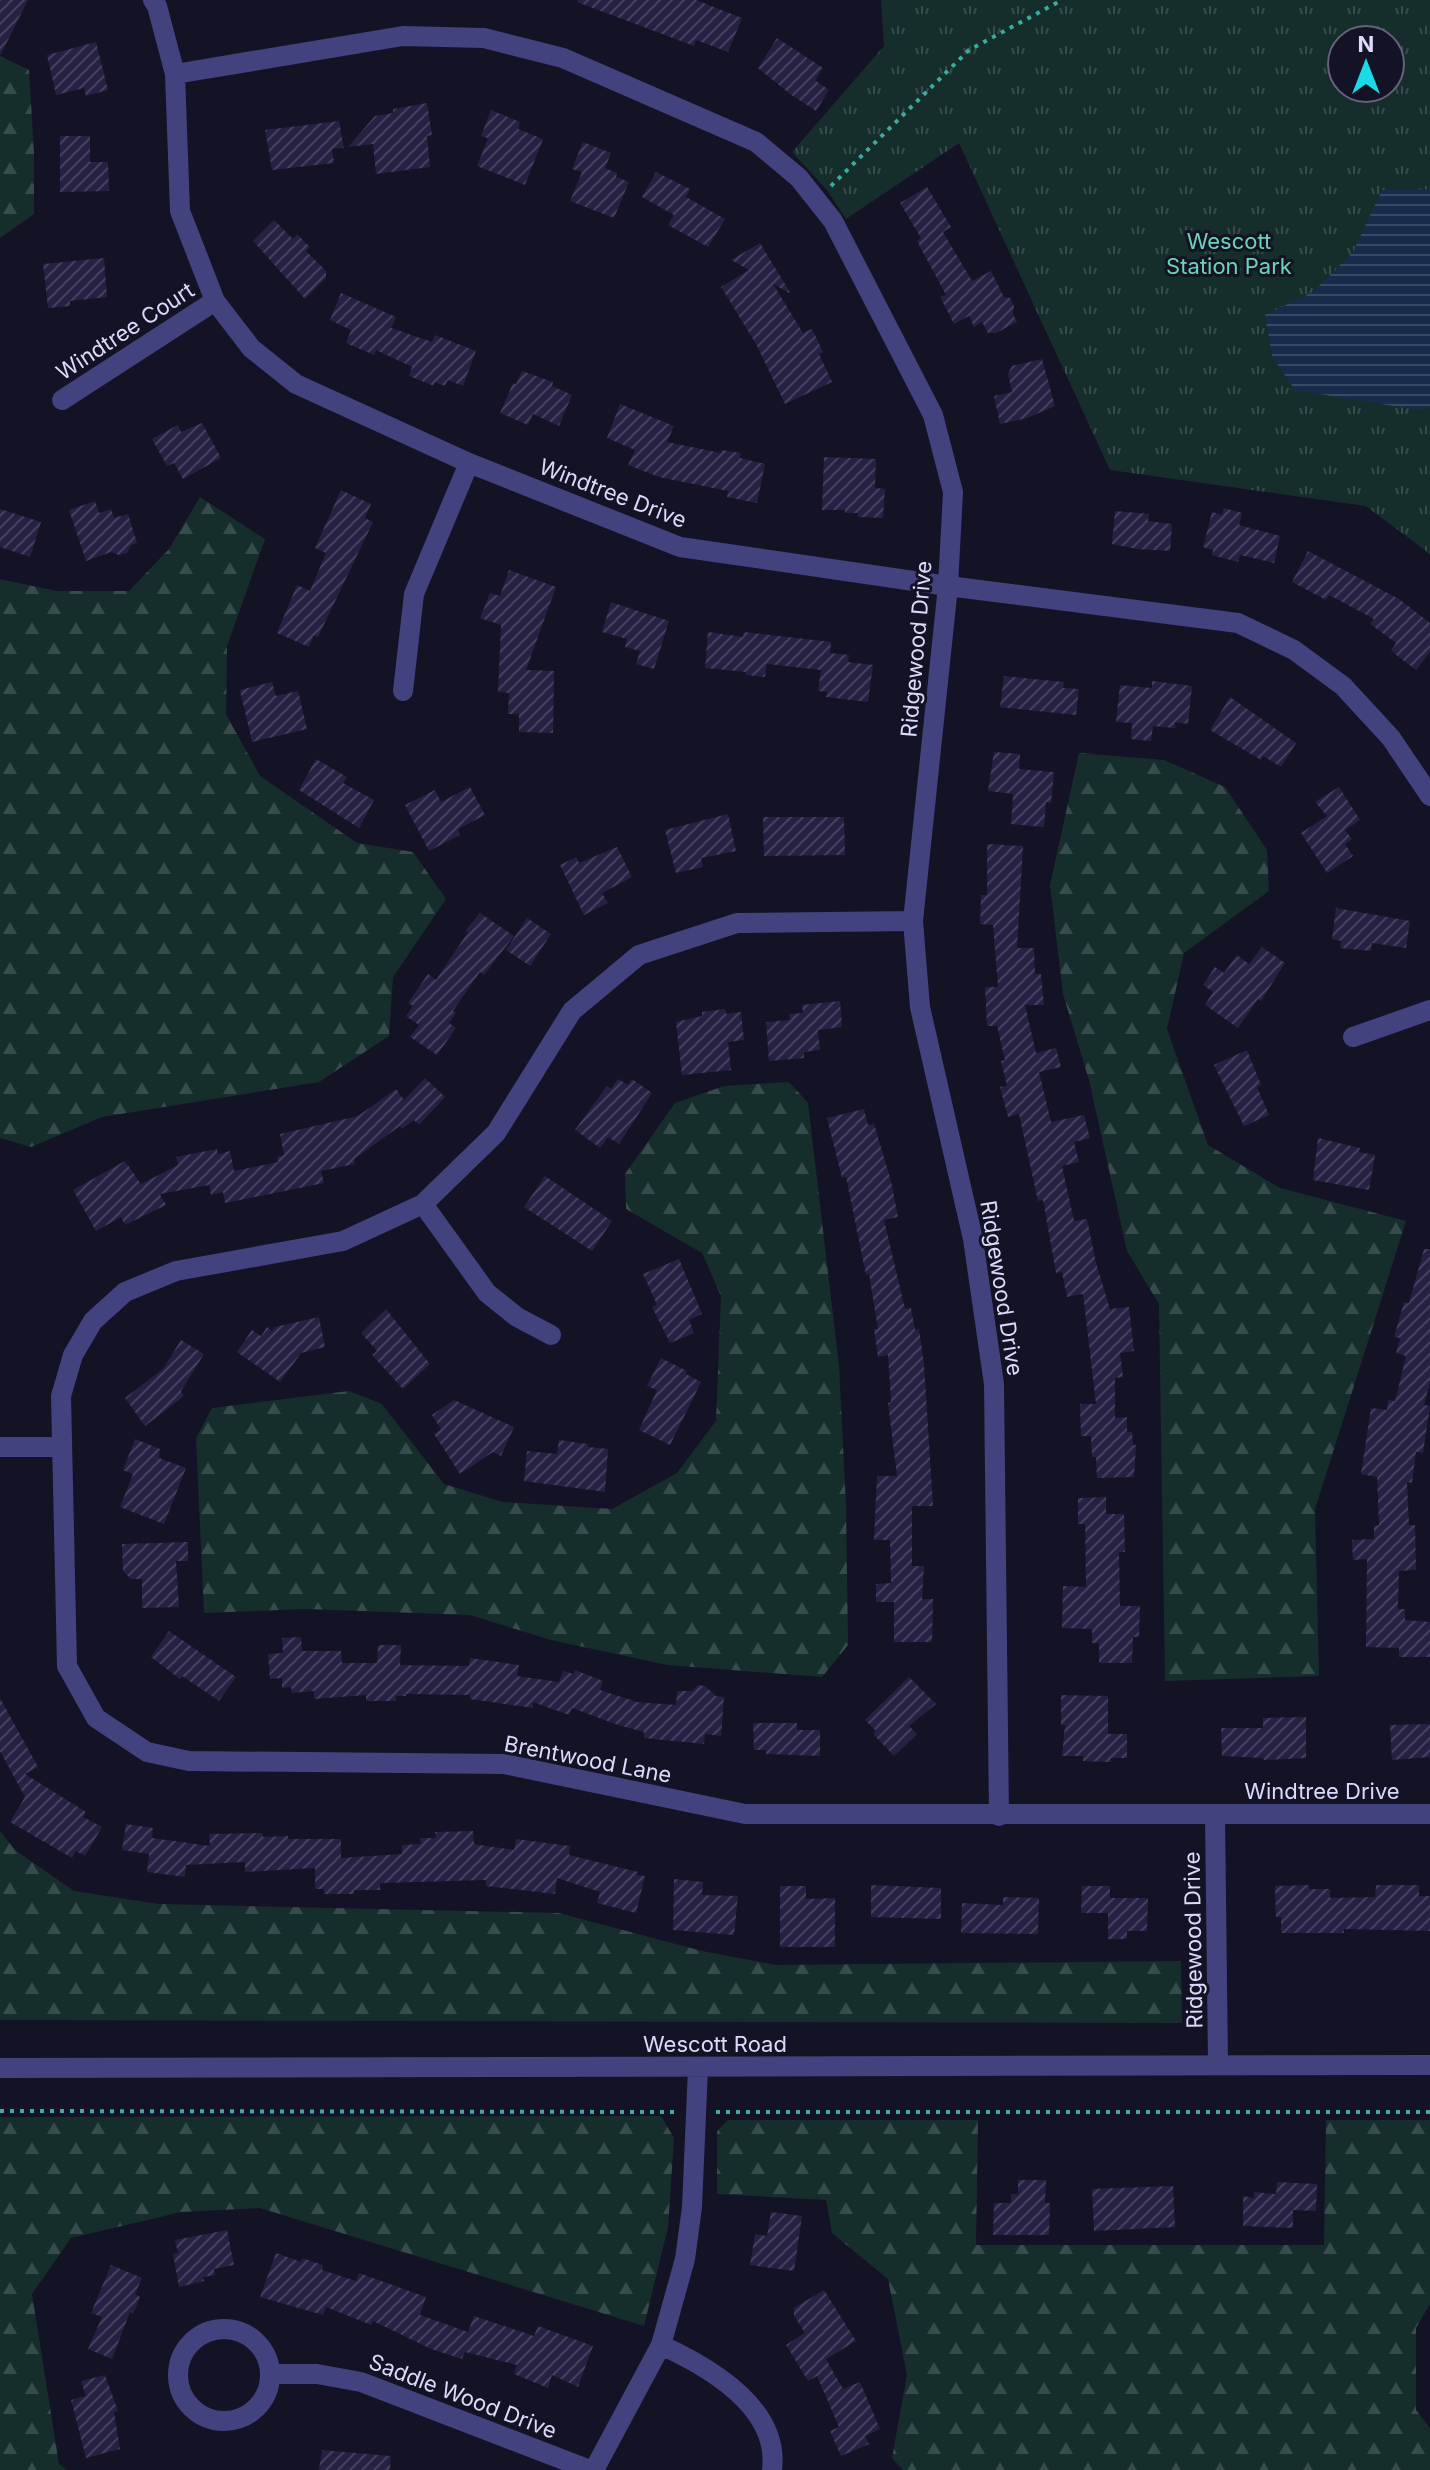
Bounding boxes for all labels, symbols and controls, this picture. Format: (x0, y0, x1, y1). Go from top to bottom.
north arrow (1326, 24, 1406, 104)
text: N (1358, 31, 1374, 57)
park label: Wescott Station Park (1166, 228, 1292, 279)
street label: Windtree Court (51, 277, 199, 385)
street label: Windtree Drive (536, 453, 690, 533)
street label: Ridgewood Drive (895, 560, 937, 738)
street label: Ridgewood Drive (975, 1198, 1029, 1378)
street label: Brentwood Lane (502, 1730, 674, 1788)
street label: Windtree Drive (1244, 1778, 1400, 1804)
street label: Ridgewood Drive (1178, 1851, 1208, 2029)
street label: Wescott Road (643, 2031, 787, 2057)
street label: Saddle Wood Drive (365, 2348, 561, 2444)

